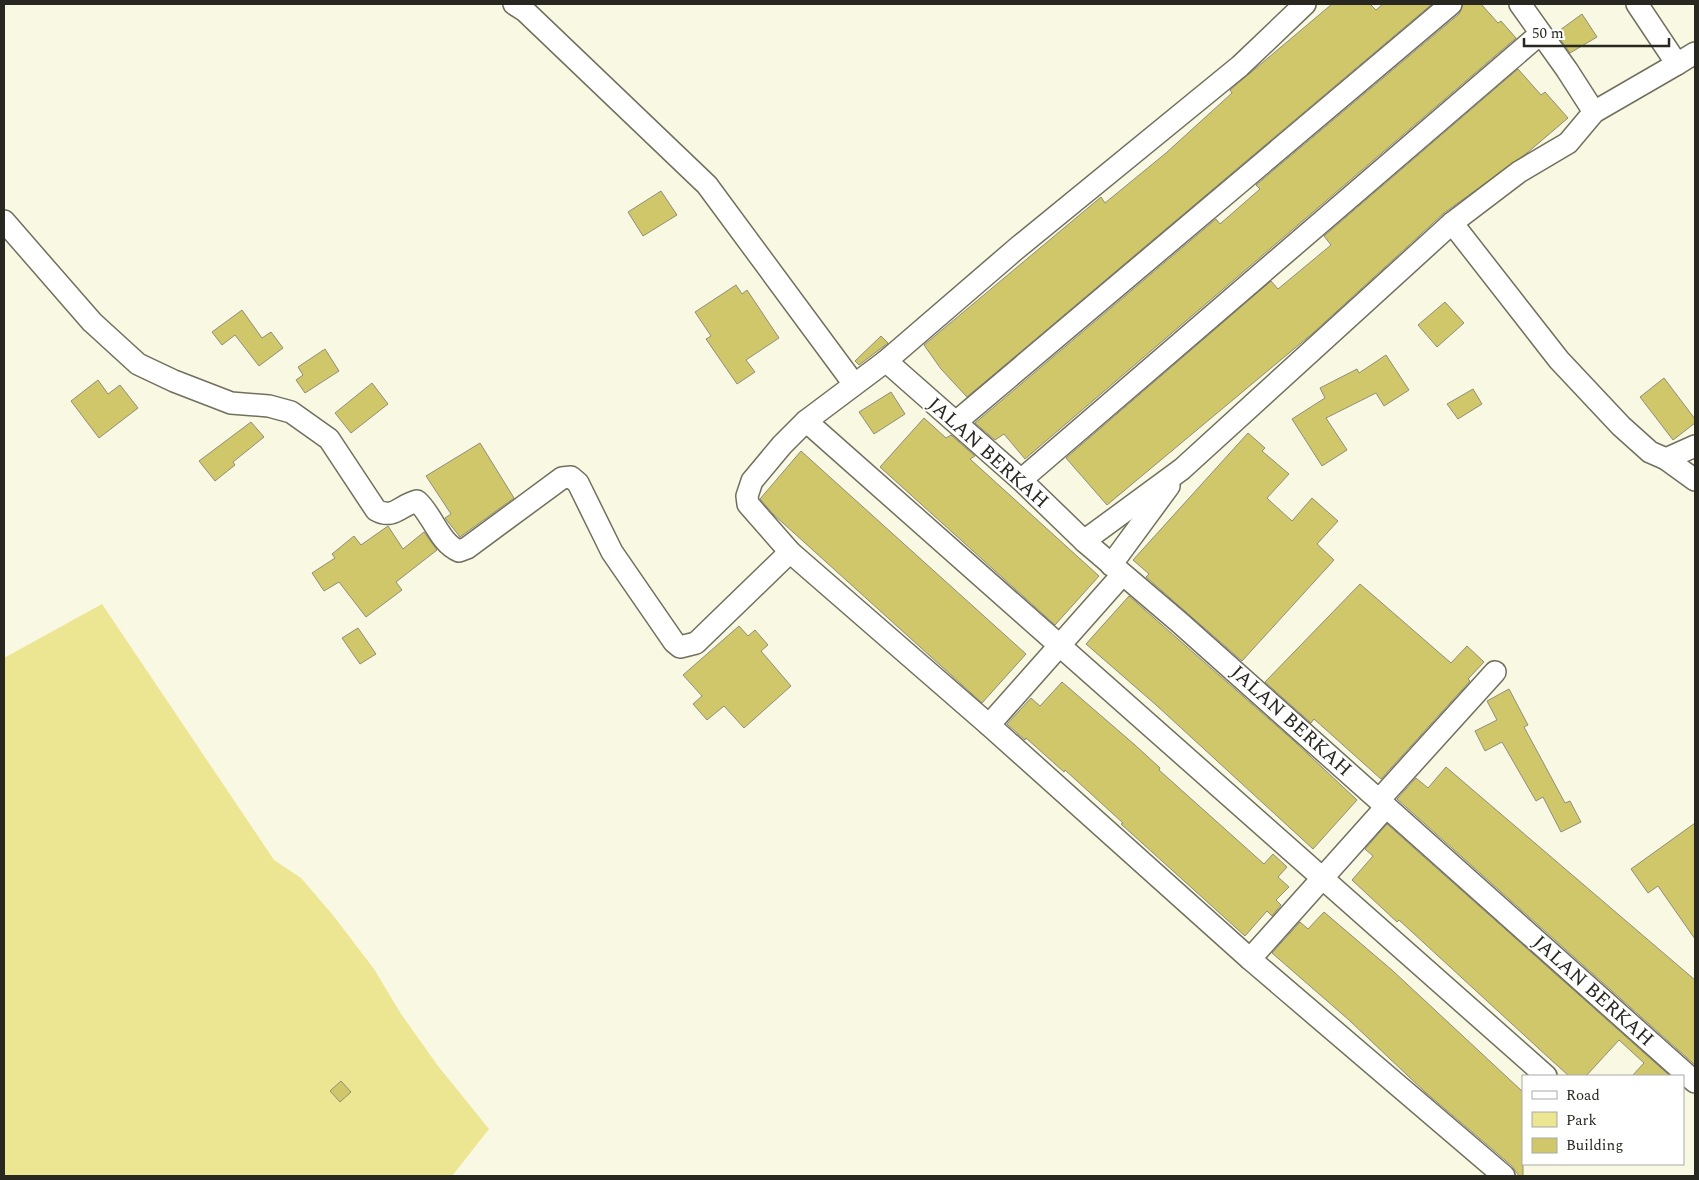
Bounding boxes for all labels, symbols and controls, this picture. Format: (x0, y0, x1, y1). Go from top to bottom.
scale bar (1524, 15, 1669, 47)
text: 50 m (1532, 22, 1564, 45)
street label: JALAN BERKAH (921, 390, 1055, 516)
street label: JALAN BERKAH (1224, 658, 1358, 784)
street label: JALAN BERKAH (1526, 928, 1660, 1054)
legend (1522, 1075, 1684, 1165)
text: Road (1566, 1084, 1600, 1107)
text: Park (1566, 1109, 1597, 1132)
text: Building (1566, 1134, 1623, 1157)

